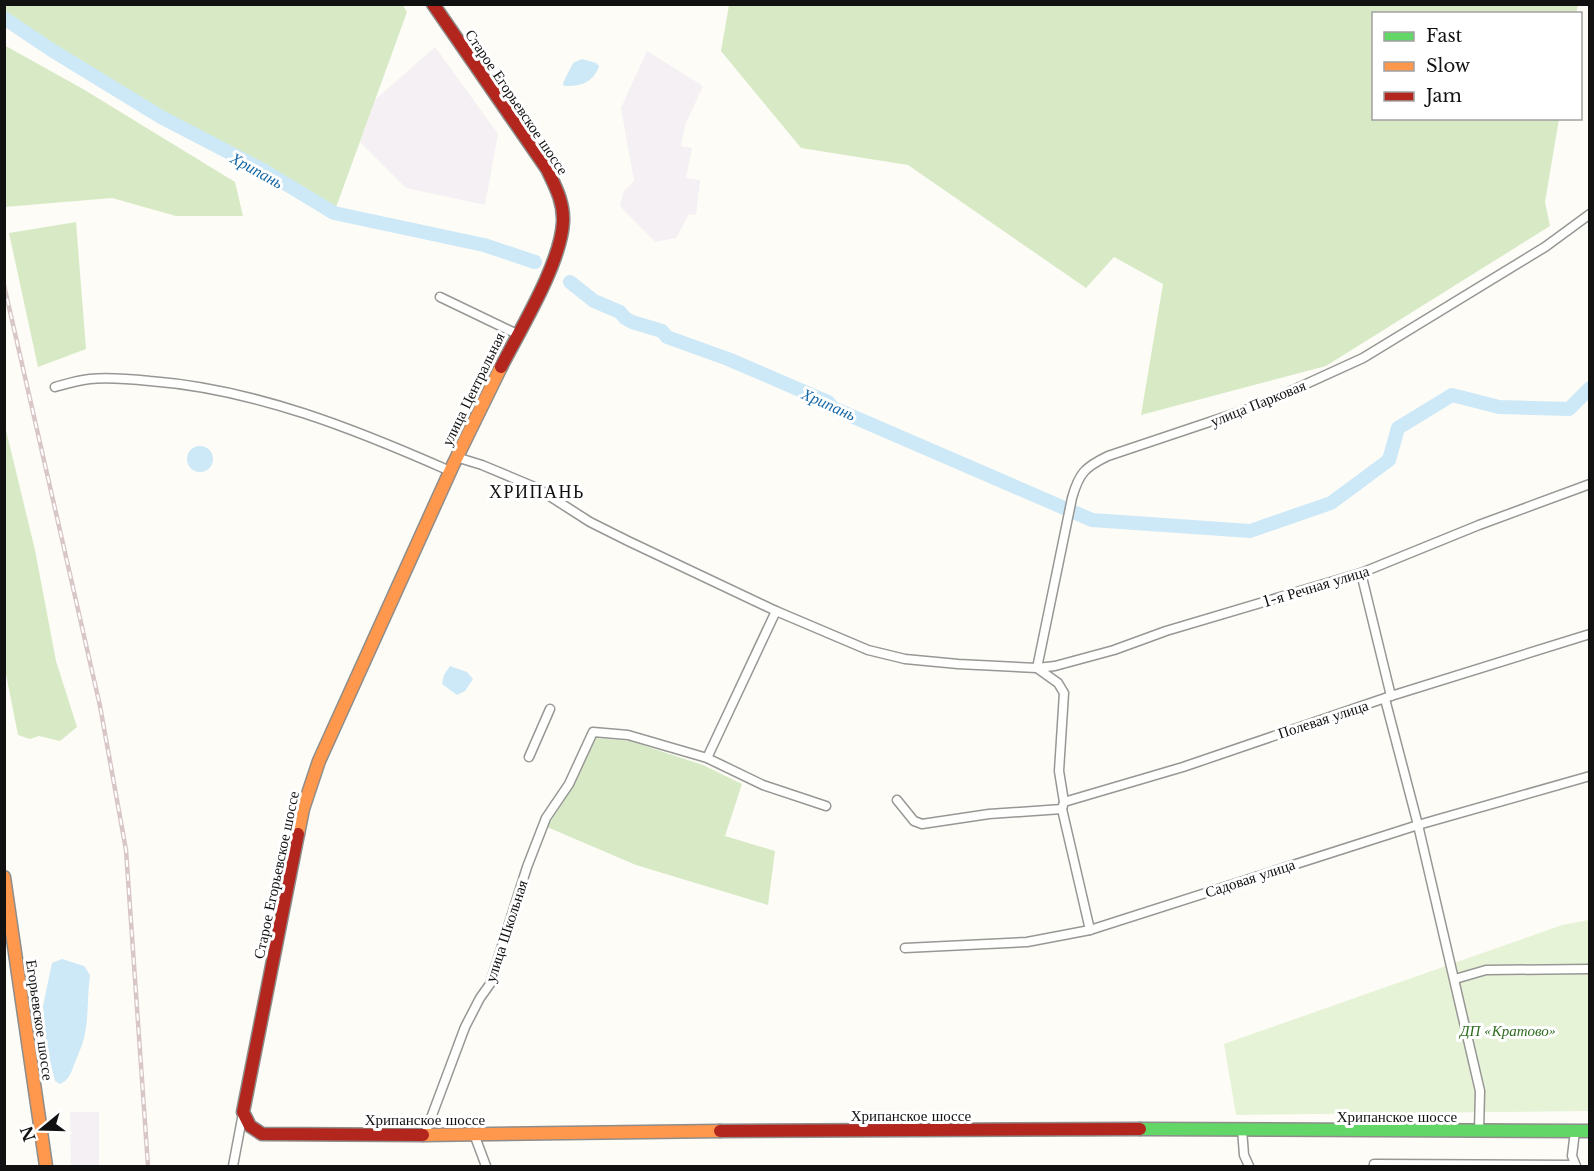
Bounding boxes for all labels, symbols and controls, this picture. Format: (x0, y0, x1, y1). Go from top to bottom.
legend (1372, 12, 1582, 120)
text: Fast (1426, 25, 1463, 47)
street label: Старое Егорьевское шоссе (461, 26, 573, 179)
text: Slow (1426, 55, 1471, 77)
text: Jam (1424, 85, 1462, 107)
water label: Хрипань (226, 147, 287, 193)
street label: улица Центральная (437, 329, 509, 449)
street label: улица Парковая (1208, 375, 1308, 431)
water label: Хрипань (798, 383, 859, 425)
district label: ХРИПАНЬ (489, 481, 585, 503)
street label: 1-я Речная улица (1261, 561, 1372, 611)
street label: Полевая улица (1275, 695, 1371, 743)
street label: Старое Егорьевское шоссе (249, 789, 303, 961)
street label: Садовая улица (1203, 854, 1298, 901)
street label: улица Школьная (481, 877, 531, 984)
street label: Егорьевское шоссе (22, 958, 58, 1082)
park label: ДП «Кратово» (1458, 1021, 1556, 1040)
north arrow (12, 1099, 72, 1159)
street label: Хрипанское шоссе (851, 1106, 972, 1125)
street label: Хрипанское шоссе (1337, 1107, 1458, 1126)
street label: Хрипанское шоссе (365, 1110, 486, 1129)
text: N (16, 1124, 40, 1144)

